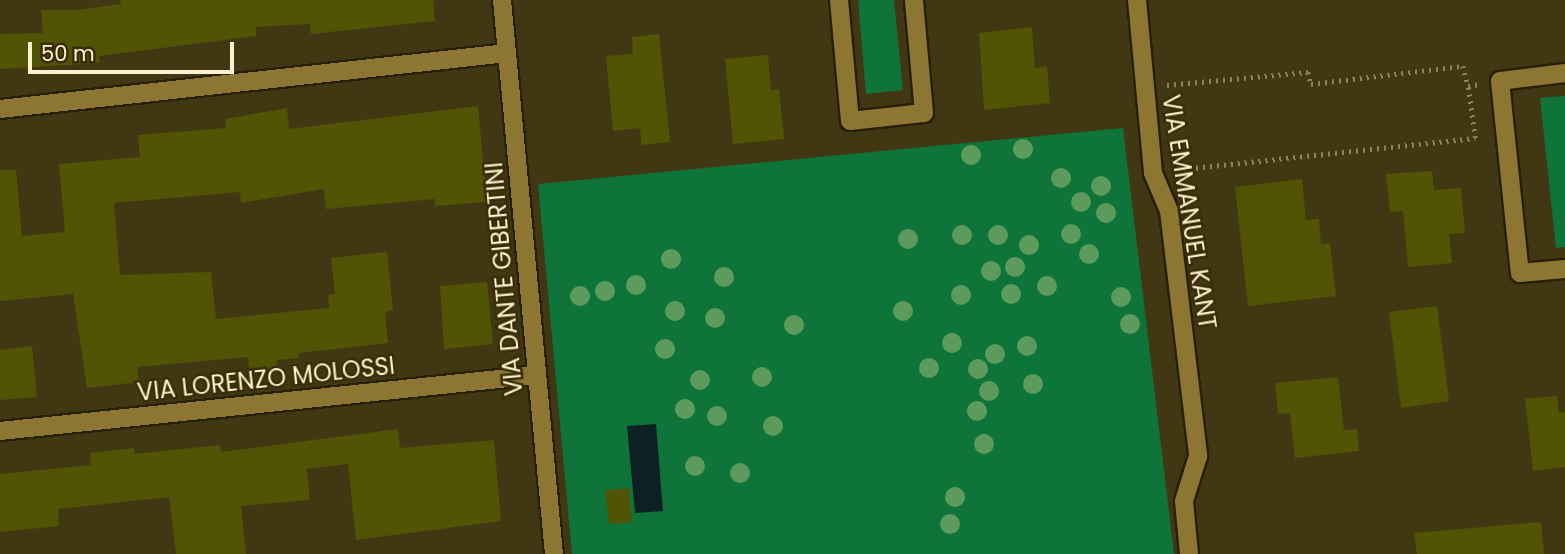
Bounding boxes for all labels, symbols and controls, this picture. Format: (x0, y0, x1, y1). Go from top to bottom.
scale bar (32, 28, 238, 72)
text: 50 m (41, 39, 95, 68)
street label: VIA EMMANUEL KANT (1156, 93, 1222, 331)
street label: VIA DANTE GIBERTINI (479, 161, 529, 397)
street label: VIA LORENZO MOLOSSI (136, 351, 396, 407)

